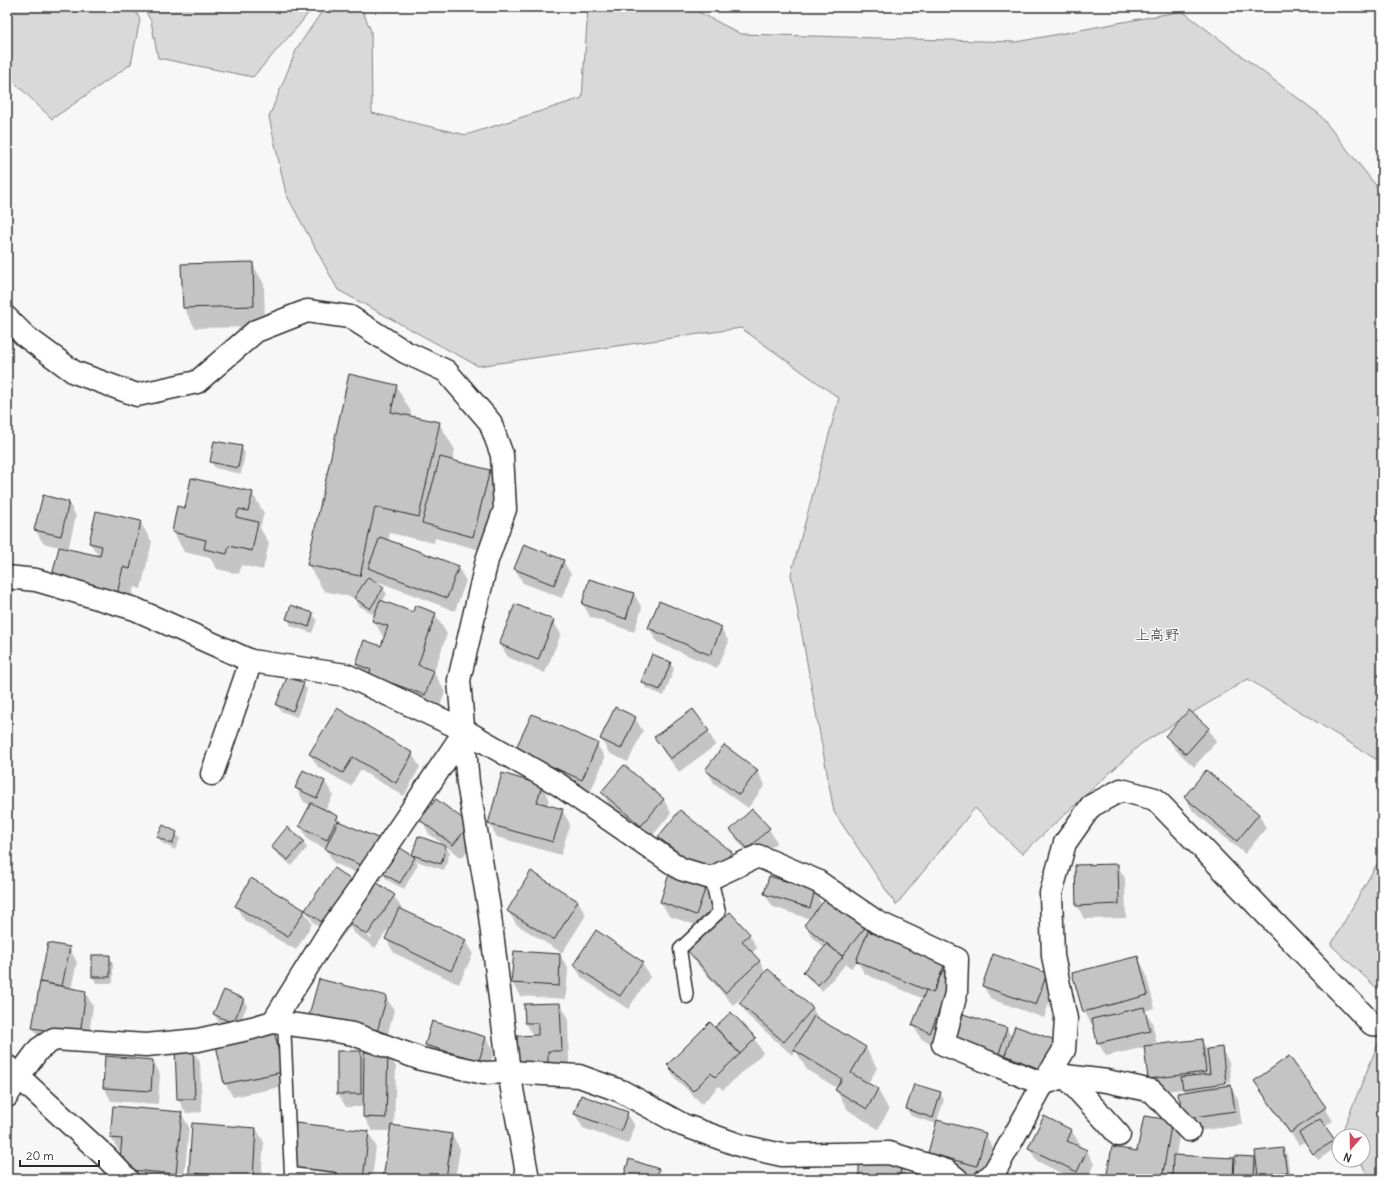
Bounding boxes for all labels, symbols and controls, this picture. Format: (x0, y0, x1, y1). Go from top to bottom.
district label: 上高野 (1134, 625, 1180, 644)
north arrow (1331, 1128, 1371, 1168)
scale bar (20, 1142, 99, 1168)
text: 20 m (26, 1148, 54, 1163)
text: N (1342, 1150, 1354, 1165)

